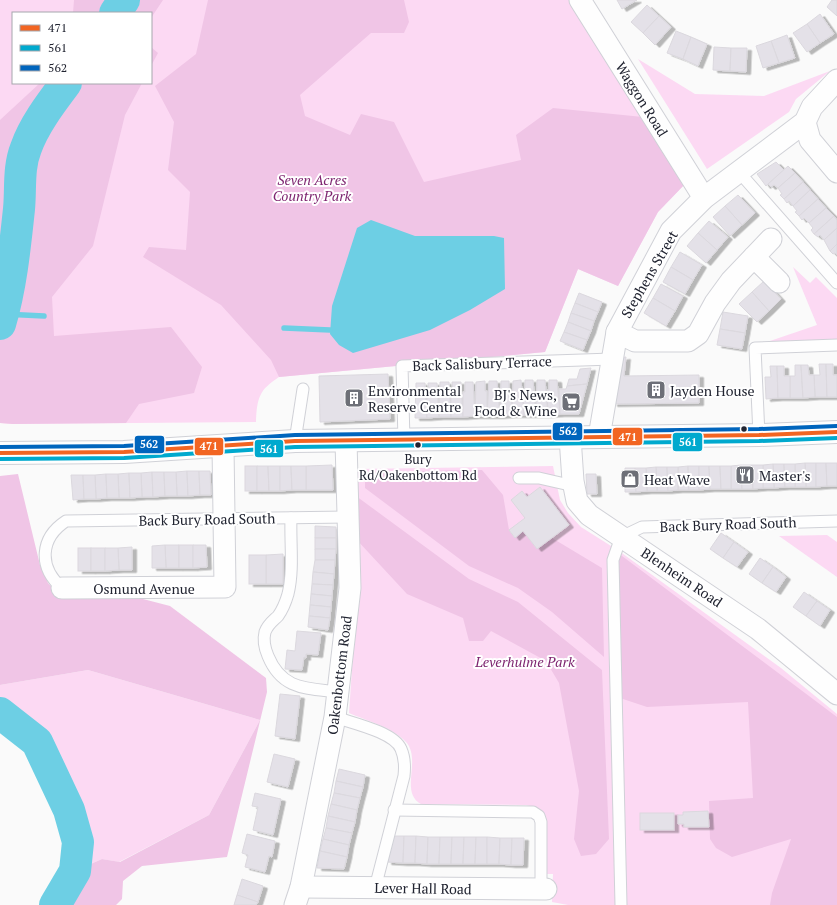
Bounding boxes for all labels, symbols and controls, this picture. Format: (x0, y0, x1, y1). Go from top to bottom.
legend (12, 12, 152, 84)
text: 471 (48, 20, 67, 35)
text: 561 (48, 40, 67, 55)
street label: Waggon Road (612, 58, 673, 140)
text: 562 (48, 60, 67, 75)
park label: Seven Acres Country Park (273, 170, 352, 205)
street label: Stephens Street (616, 226, 682, 321)
street label: Back Salisbury Terrace (412, 351, 552, 375)
building icon: Jayden House (645, 379, 667, 401)
place label: Environmental Reserve Centre (368, 381, 461, 416)
place label: Jayden House (670, 381, 755, 400)
place label: BJ's News, Food & Wine (475, 385, 557, 420)
building icon: Environmental Reserve Centre (343, 387, 365, 409)
supermarket icon: BJ's News, Food & Wine (560, 391, 582, 413)
line badge: 562 (552, 422, 583, 441)
text: 562 (559, 424, 577, 438)
unlabelled marker (739, 424, 749, 434)
line badge: 471 (612, 427, 643, 446)
text: 471 (619, 430, 637, 444)
line badge: 561 (672, 432, 703, 452)
line badge: 562 (134, 435, 165, 454)
text: 561 (679, 435, 697, 449)
text: 562 (140, 437, 158, 451)
line badge: 471 (194, 437, 224, 456)
text: 471 (200, 439, 218, 453)
line badge: 561 (254, 439, 284, 458)
marker: Bury Rd/Oakenbottom Rd (413, 440, 423, 450)
text: 561 (260, 442, 278, 456)
place label: Bury Rd/Oakenbottom Rd (359, 450, 477, 484)
restaurant icon: Master's (734, 464, 756, 486)
place label: Master's (759, 466, 811, 485)
shop icon: Heat Wave (619, 468, 641, 490)
place label: Heat Wave (644, 470, 710, 489)
street label: Back Bury Road South (138, 508, 276, 530)
street label: Back Bury Road South (659, 512, 797, 536)
street label: Blenheim Road (638, 543, 727, 611)
street label: Osmund Avenue (93, 579, 195, 598)
street label: Oakenbottom Road (322, 614, 356, 736)
park label: Leverhulme Park (474, 652, 575, 671)
street label: Lever Hall Road (374, 878, 472, 898)

